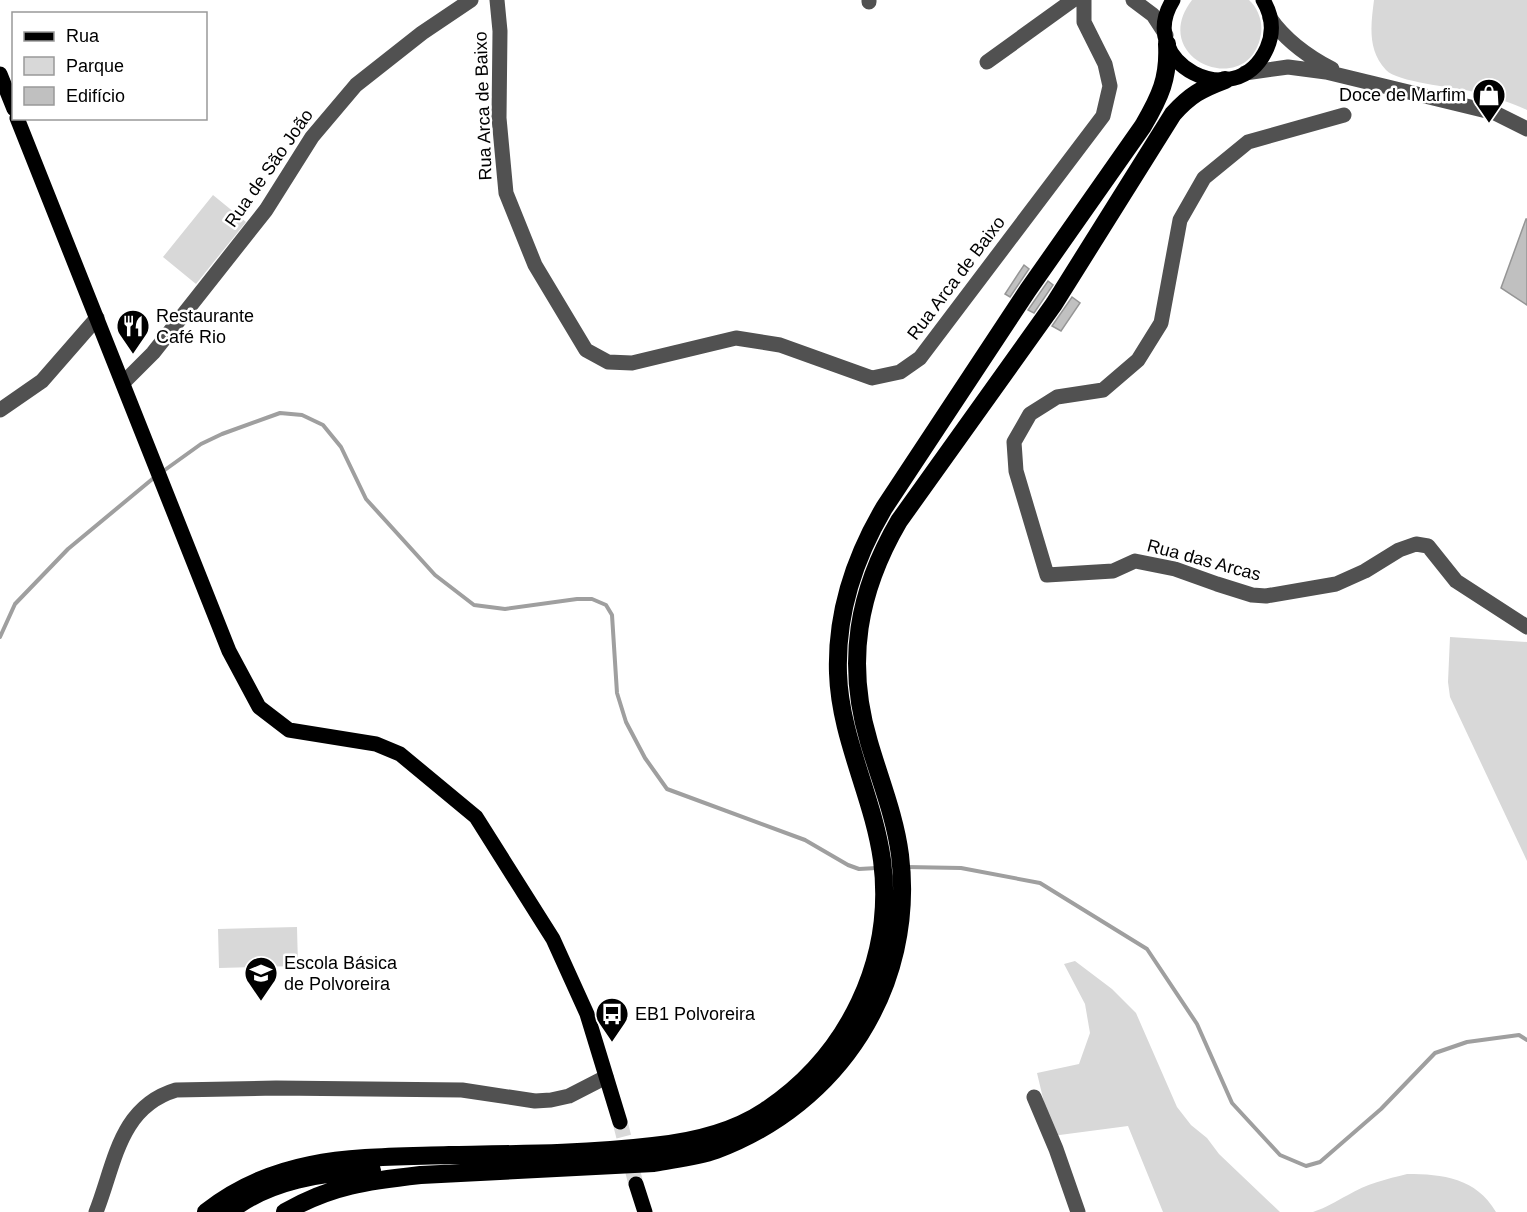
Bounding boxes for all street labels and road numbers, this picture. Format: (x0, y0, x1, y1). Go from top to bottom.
street label: Rua Arca de Baixo (470, 31, 496, 181)
street label: Rua de São João (221, 105, 317, 231)
street label: Rua Arca de Baixo (903, 212, 1009, 344)
street label: Rua das Arcas (1145, 535, 1263, 585)

